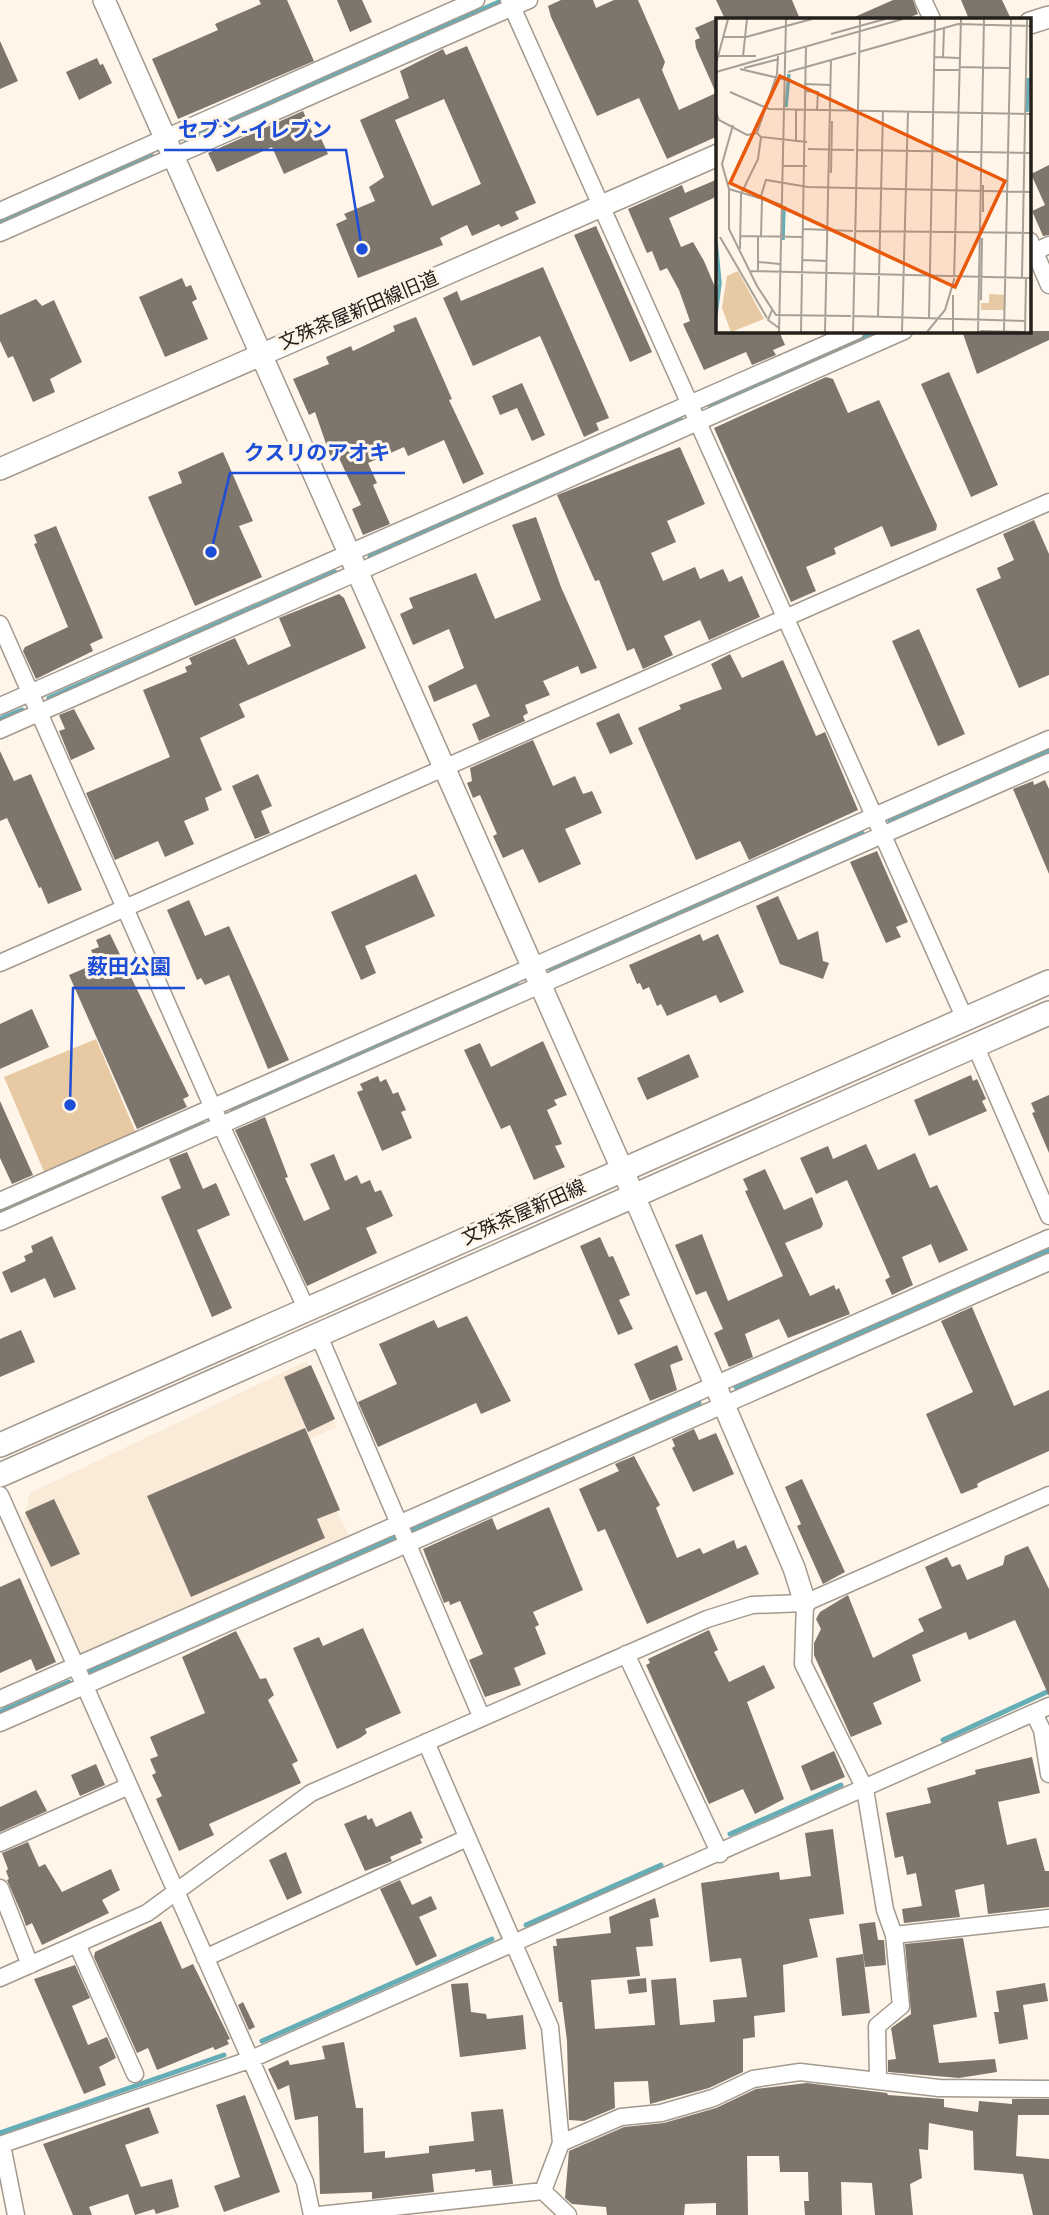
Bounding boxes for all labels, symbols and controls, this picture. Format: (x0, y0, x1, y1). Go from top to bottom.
inset map (716, 18, 1032, 332)
callout: セブン-イレブン (164, 108, 346, 150)
text: セブン-イレブン (178, 115, 332, 145)
street label: 文殊茶屋新田線旧道 (275, 265, 443, 357)
callout: クスリのアオキ (230, 431, 405, 473)
text: クスリのアオキ (244, 438, 390, 468)
callout: 薮田公園 (73, 946, 185, 988)
text: 薮田公園 (87, 952, 171, 982)
street label: 文殊茶屋新田線 (458, 1174, 590, 1252)

